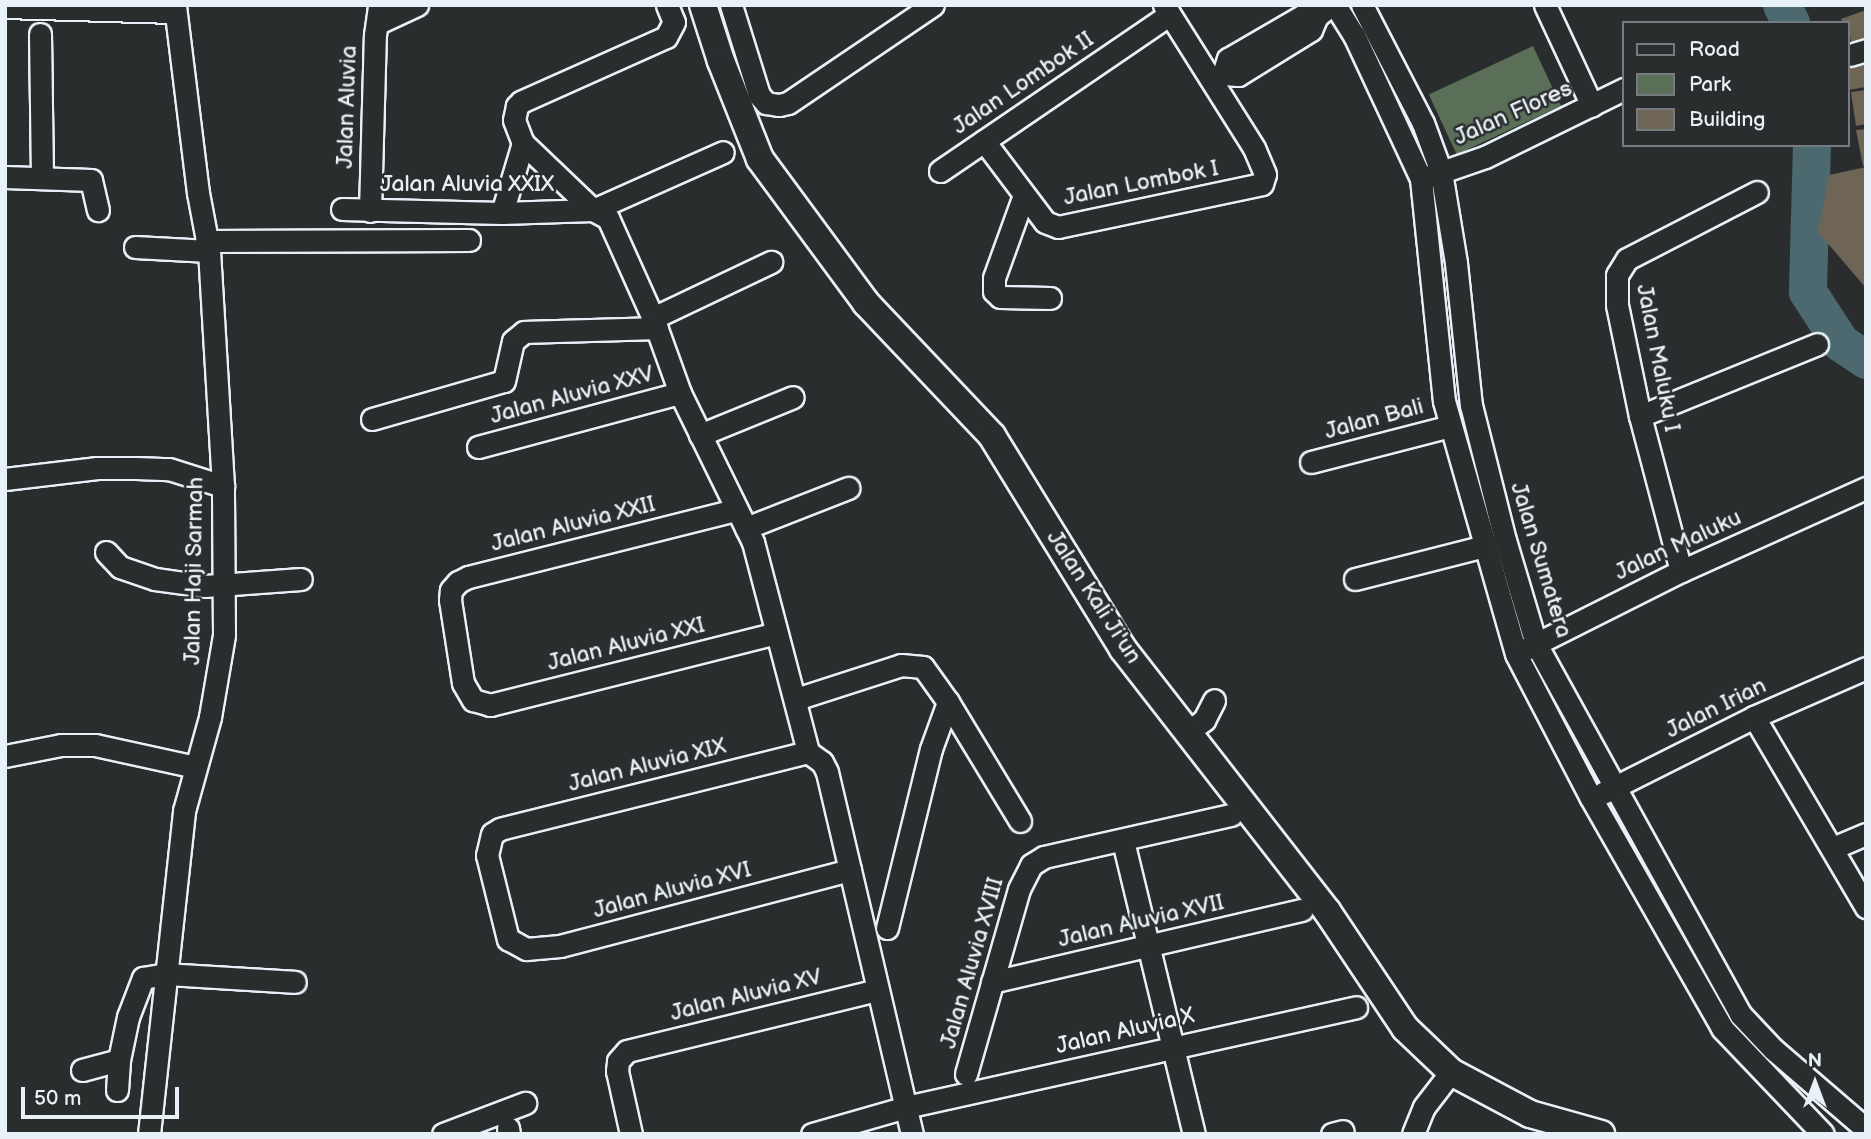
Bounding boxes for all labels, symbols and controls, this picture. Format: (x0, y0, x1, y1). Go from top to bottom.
legend (1622, 21, 1850, 147)
street label: Jalan Lombok II (947, 26, 1099, 140)
text: Road (1689, 37, 1740, 62)
street label: Jalan Aluvia (331, 45, 363, 169)
text: Park (1689, 72, 1731, 97)
street label: Jalan Flores (1450, 75, 1576, 151)
text: Building (1689, 107, 1765, 132)
street label: Jalan Lombok I (1061, 154, 1221, 212)
street label: Jalan Aluvia XXIX (379, 170, 555, 198)
street label: Jalan Maluku I (1630, 282, 1686, 434)
street label: Jalan Aluvia XXV (487, 360, 657, 430)
street label: Jalan Bali (1322, 393, 1426, 445)
street label: Jalan Haji Sarmah (179, 476, 209, 666)
street label: Jalan Sumatera (1504, 479, 1578, 641)
street label: Jalan Aluvia XXII (487, 490, 659, 558)
street label: Jalan Maluku (1610, 504, 1746, 586)
street label: Jalan Kali Ji'un (1040, 525, 1148, 669)
street label: Jalan Aluvia XXI (544, 611, 708, 677)
street label: Jalan Irian (1661, 672, 1771, 744)
street label: Jalan Aluvia XIX (565, 732, 729, 798)
street label: Jalan Aluvia XVI (589, 855, 755, 925)
street label: Jalan Aluvia XVIII (934, 874, 1010, 1052)
street label: Jalan Aluvia XVII (1055, 888, 1227, 954)
street label: Jalan Aluvia XV (667, 963, 825, 1027)
street label: Jalan Aluvia X (1053, 1002, 1197, 1060)
north arrow (1780, 1048, 1850, 1118)
text: N (1808, 1050, 1822, 1073)
scale bar (24, 1072, 182, 1116)
text: 50 m (34, 1086, 81, 1111)

